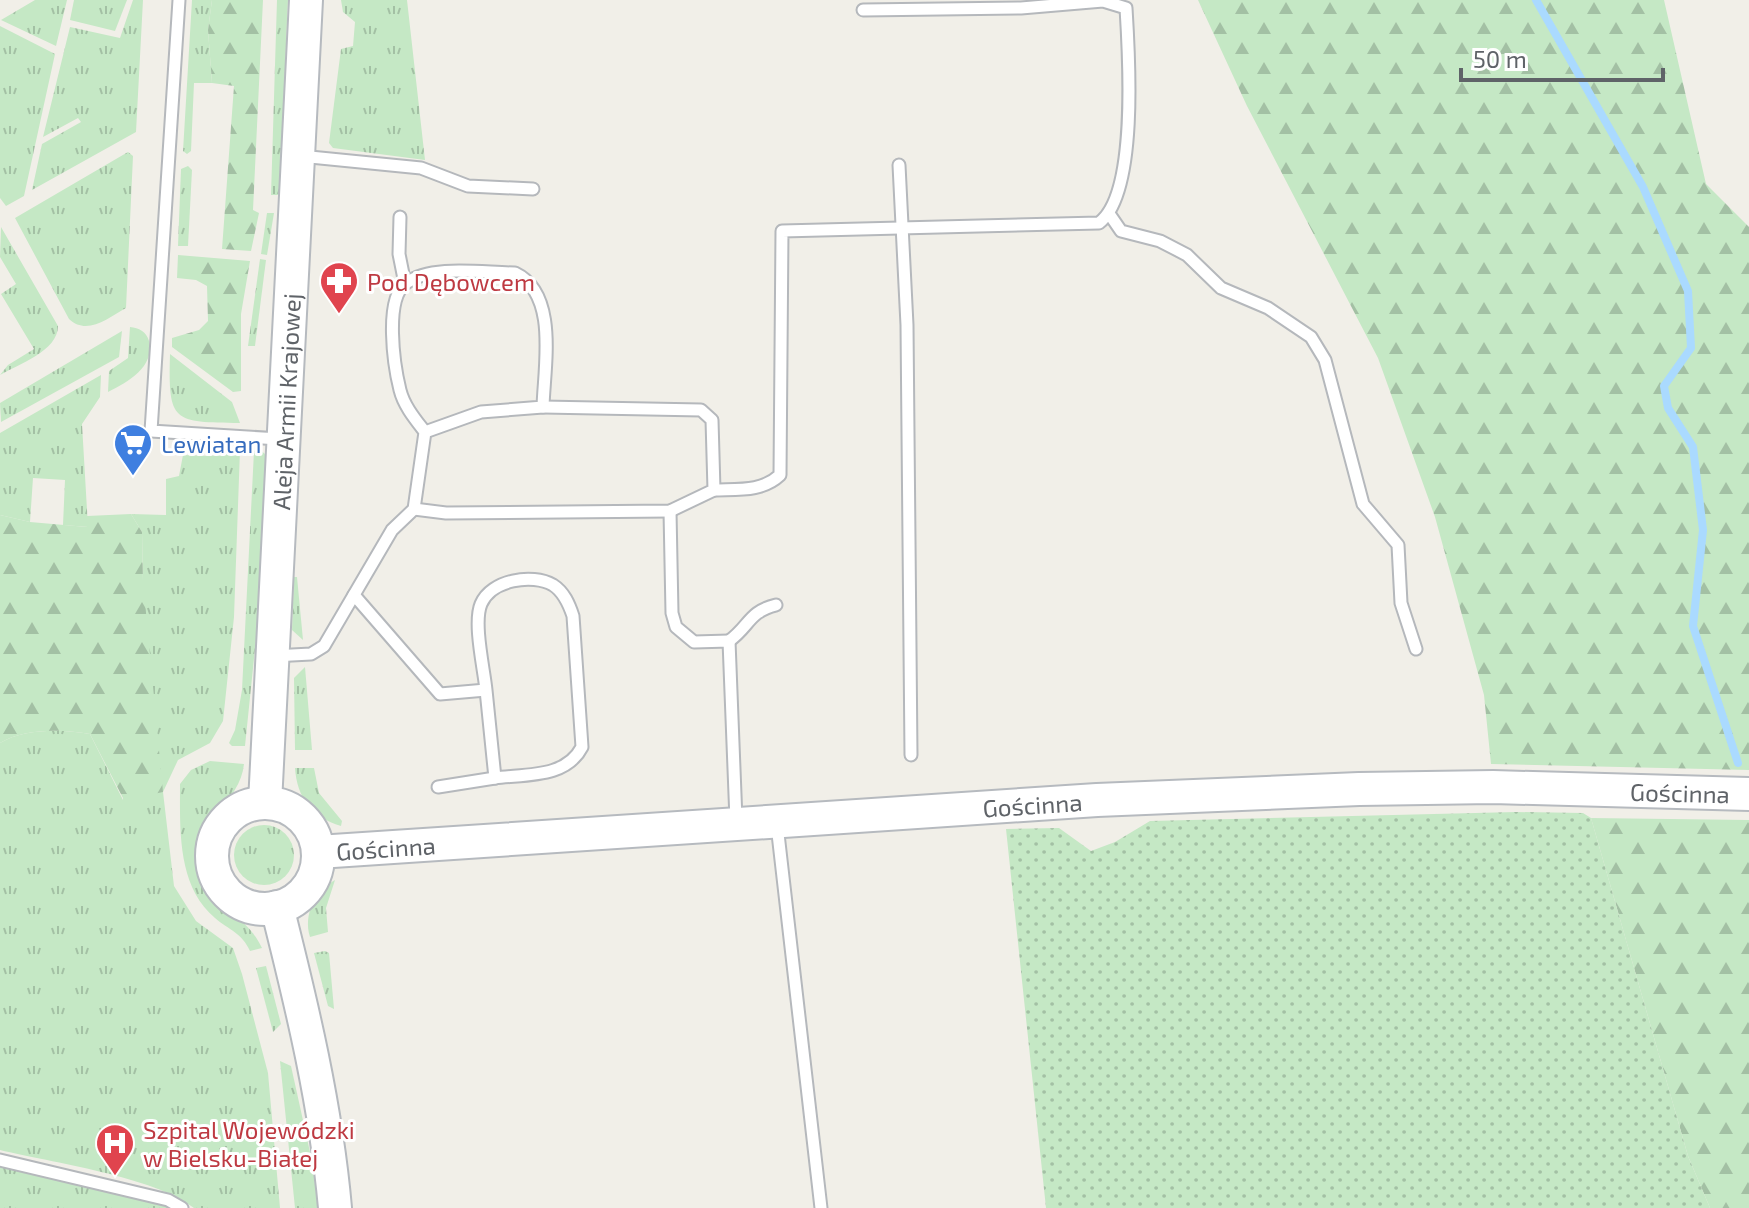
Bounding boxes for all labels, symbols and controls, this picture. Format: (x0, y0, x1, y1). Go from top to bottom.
scale bar (1461, 32, 1663, 82)
text: 50 m (1473, 44, 1527, 73)
pharmacy icon: Pod Dębowcem (318, 260, 360, 315)
place label: Pod Dębowcem (367, 267, 535, 296)
street label: Aleja Armii Krajowej (265, 292, 306, 511)
supermarket icon: Lewiatan (112, 422, 154, 477)
place label: Lewiatan (161, 429, 261, 458)
street label: Gościnna (1630, 776, 1730, 808)
street label: Gościnna (982, 787, 1083, 822)
street label: Gościnna (335, 830, 437, 865)
place label: Szpital Wojewódzki w Bielsku-Białej (143, 1115, 355, 1172)
hospital icon: Szpital Wojewódzki w Bielsku-Białej (94, 1122, 136, 1177)

